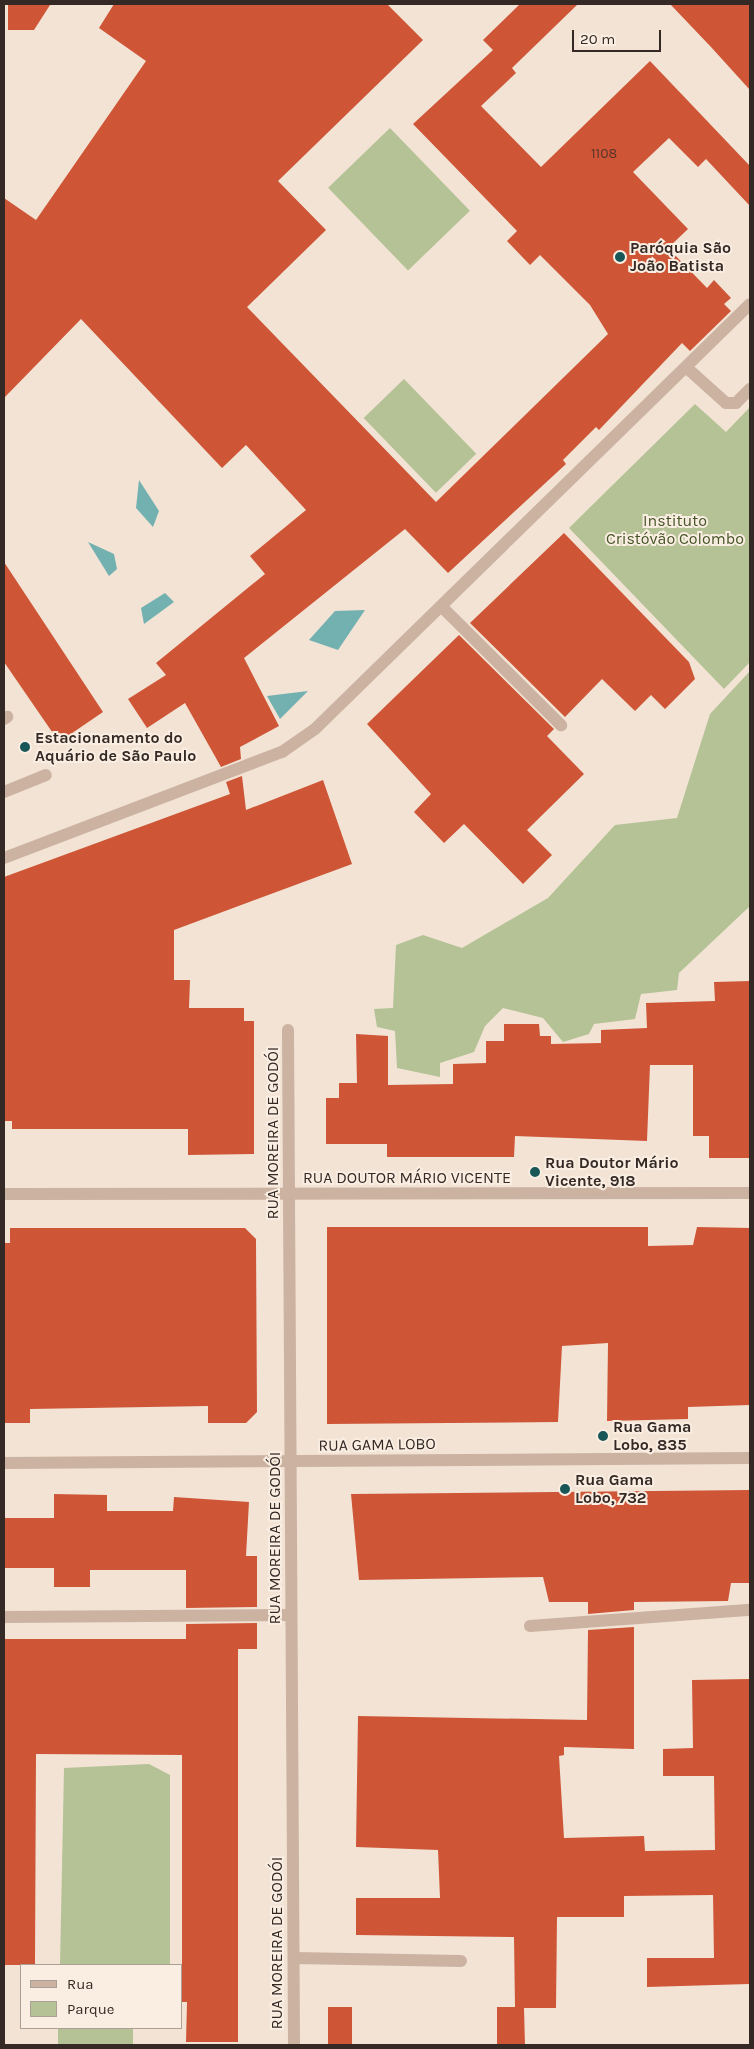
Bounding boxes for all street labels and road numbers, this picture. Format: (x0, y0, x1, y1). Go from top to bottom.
street label: RUA MOREIRA DE GODÓI (263, 1047, 283, 1219)
street label: RUA DOUTOR MÁRIO VICENTE (303, 1168, 511, 1188)
street label: RUA GAMA LOBO (318, 1434, 436, 1456)
street label: RUA MOREIRA DE GODÓI (265, 1452, 285, 1624)
street label: RUA MOREIRA DE GODÓI (267, 1857, 287, 2029)

